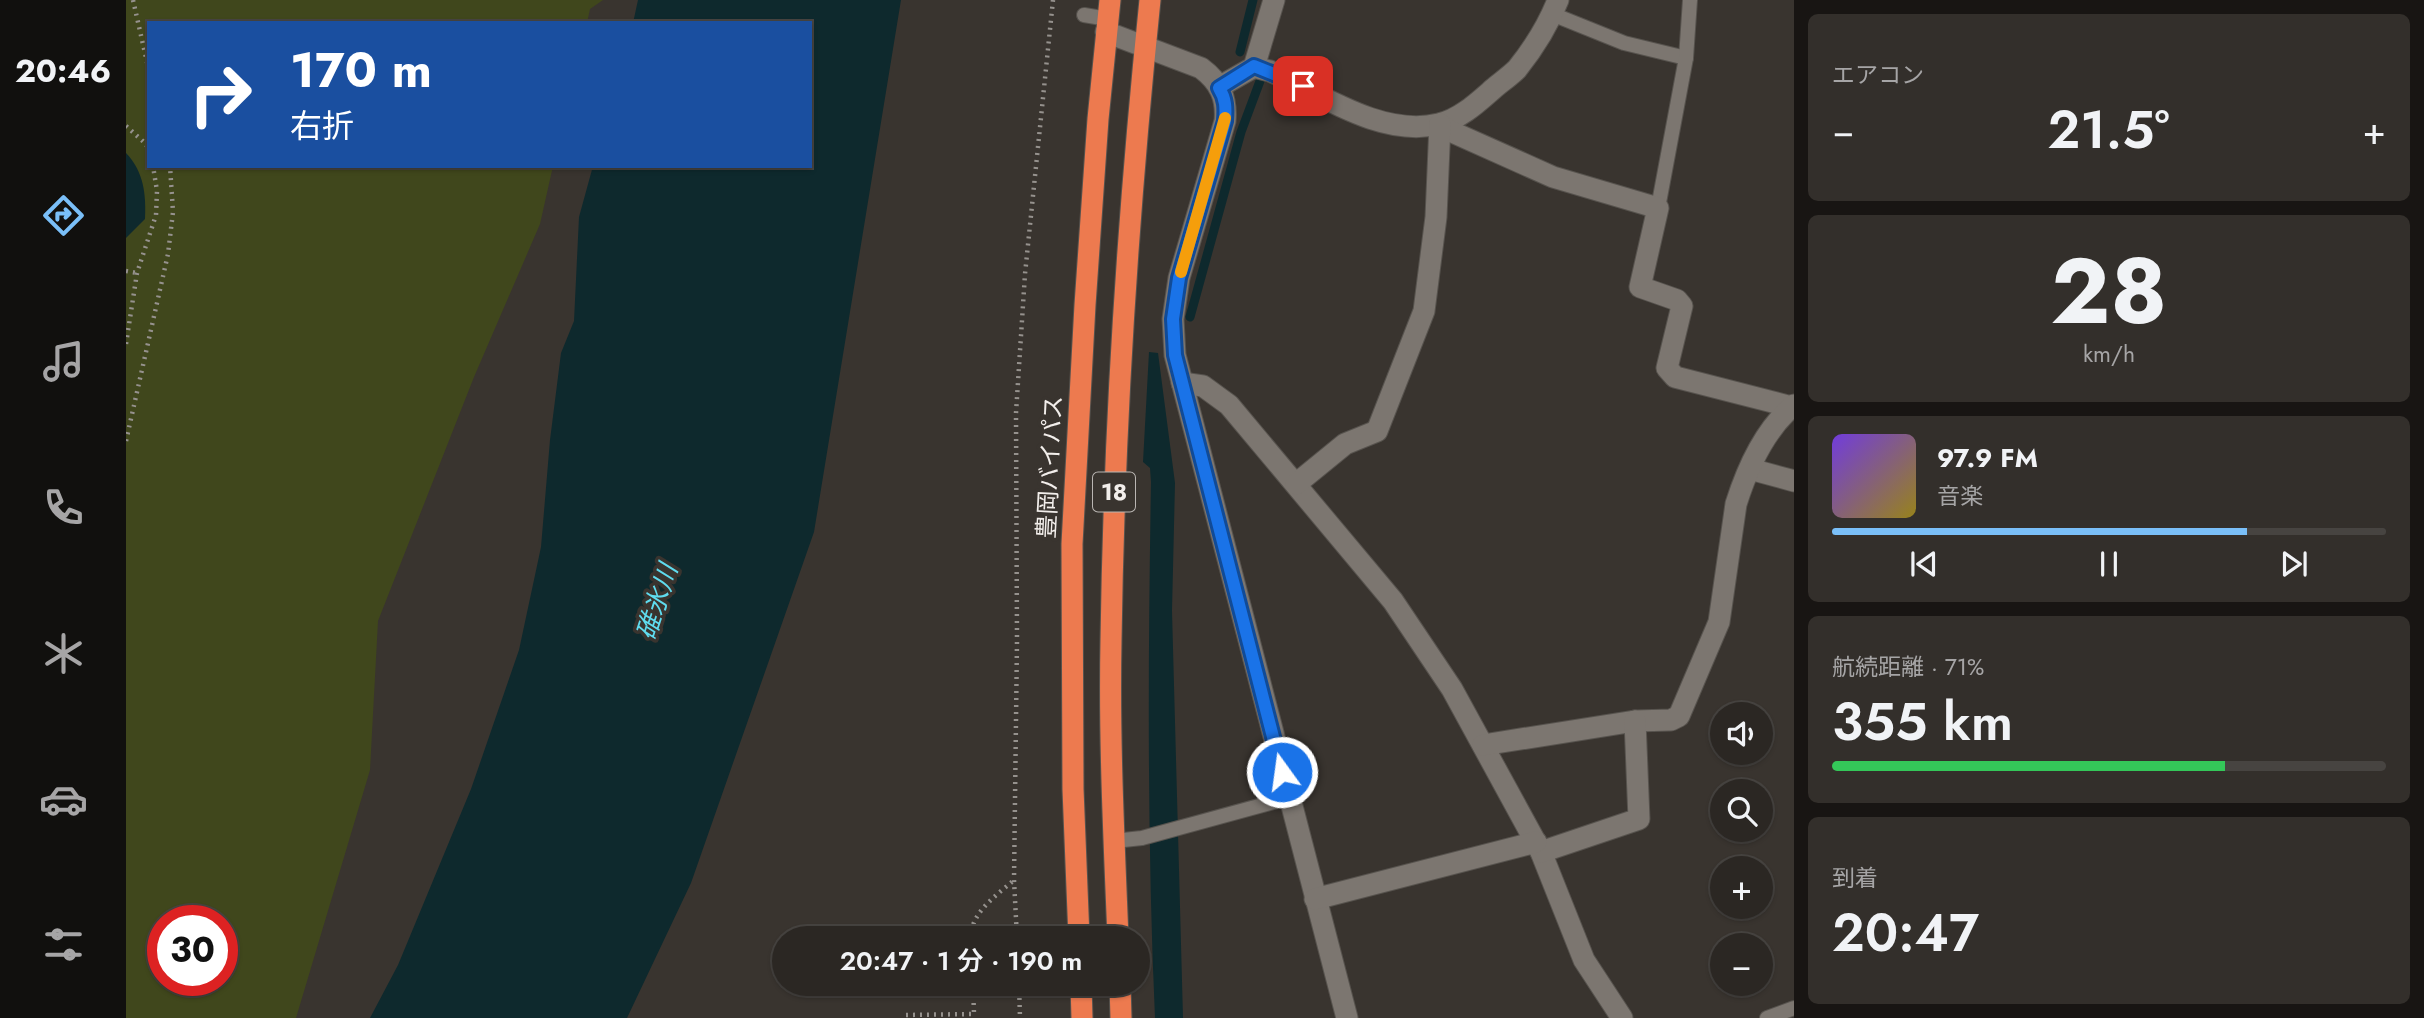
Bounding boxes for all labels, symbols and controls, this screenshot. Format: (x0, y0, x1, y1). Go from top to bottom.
text: 170 m (290, 35, 432, 105)
text: 20:46 (15, 48, 111, 94)
icon: right (175, 49, 266, 140)
pin (1273, 56, 1333, 116)
text: エアコン (1832, 58, 1924, 92)
icon: arrive (1284, 67, 1322, 105)
text: 21.5° (2048, 92, 2170, 168)
text: 右折 (290, 103, 354, 149)
text: − (1832, 103, 1854, 158)
text: + (2363, 103, 2386, 158)
icon: directions (39, 191, 88, 240)
text: 28 (2051, 226, 2167, 357)
icon: music (39, 337, 88, 386)
text: km/h (2083, 337, 2135, 371)
street label: 豊岡バイパス (1028, 394, 1071, 540)
text: 97.9 FM (1937, 439, 2038, 477)
road number: 18 (1093, 472, 1135, 512)
text: 音楽 (1937, 479, 1983, 513)
icon: phone (39, 483, 88, 532)
icon: previous (1905, 545, 1943, 583)
icon: pause (2090, 545, 2128, 583)
icon: next (2275, 545, 2313, 583)
water label: 碓氷川 (627, 556, 688, 645)
icon: climate (39, 629, 88, 678)
text: 航続距離 · 71% (1832, 650, 1984, 684)
text: 355 km (1832, 684, 2013, 760)
map controls (1710, 702, 1773, 996)
button: sound (1710, 702, 1773, 765)
position arrow (1245, 735, 1319, 809)
icon: car (39, 775, 88, 824)
button: search (1710, 779, 1773, 842)
button: + (1710, 856, 1773, 919)
text: 到着 (1832, 861, 1878, 895)
text: 20:47 (1832, 895, 1979, 971)
speed limit sign: 30 (147, 905, 238, 996)
icon: filters (39, 920, 88, 969)
button: − (1710, 933, 1773, 996)
text: 20:47 · 1 分 · 190 m (840, 942, 1082, 980)

